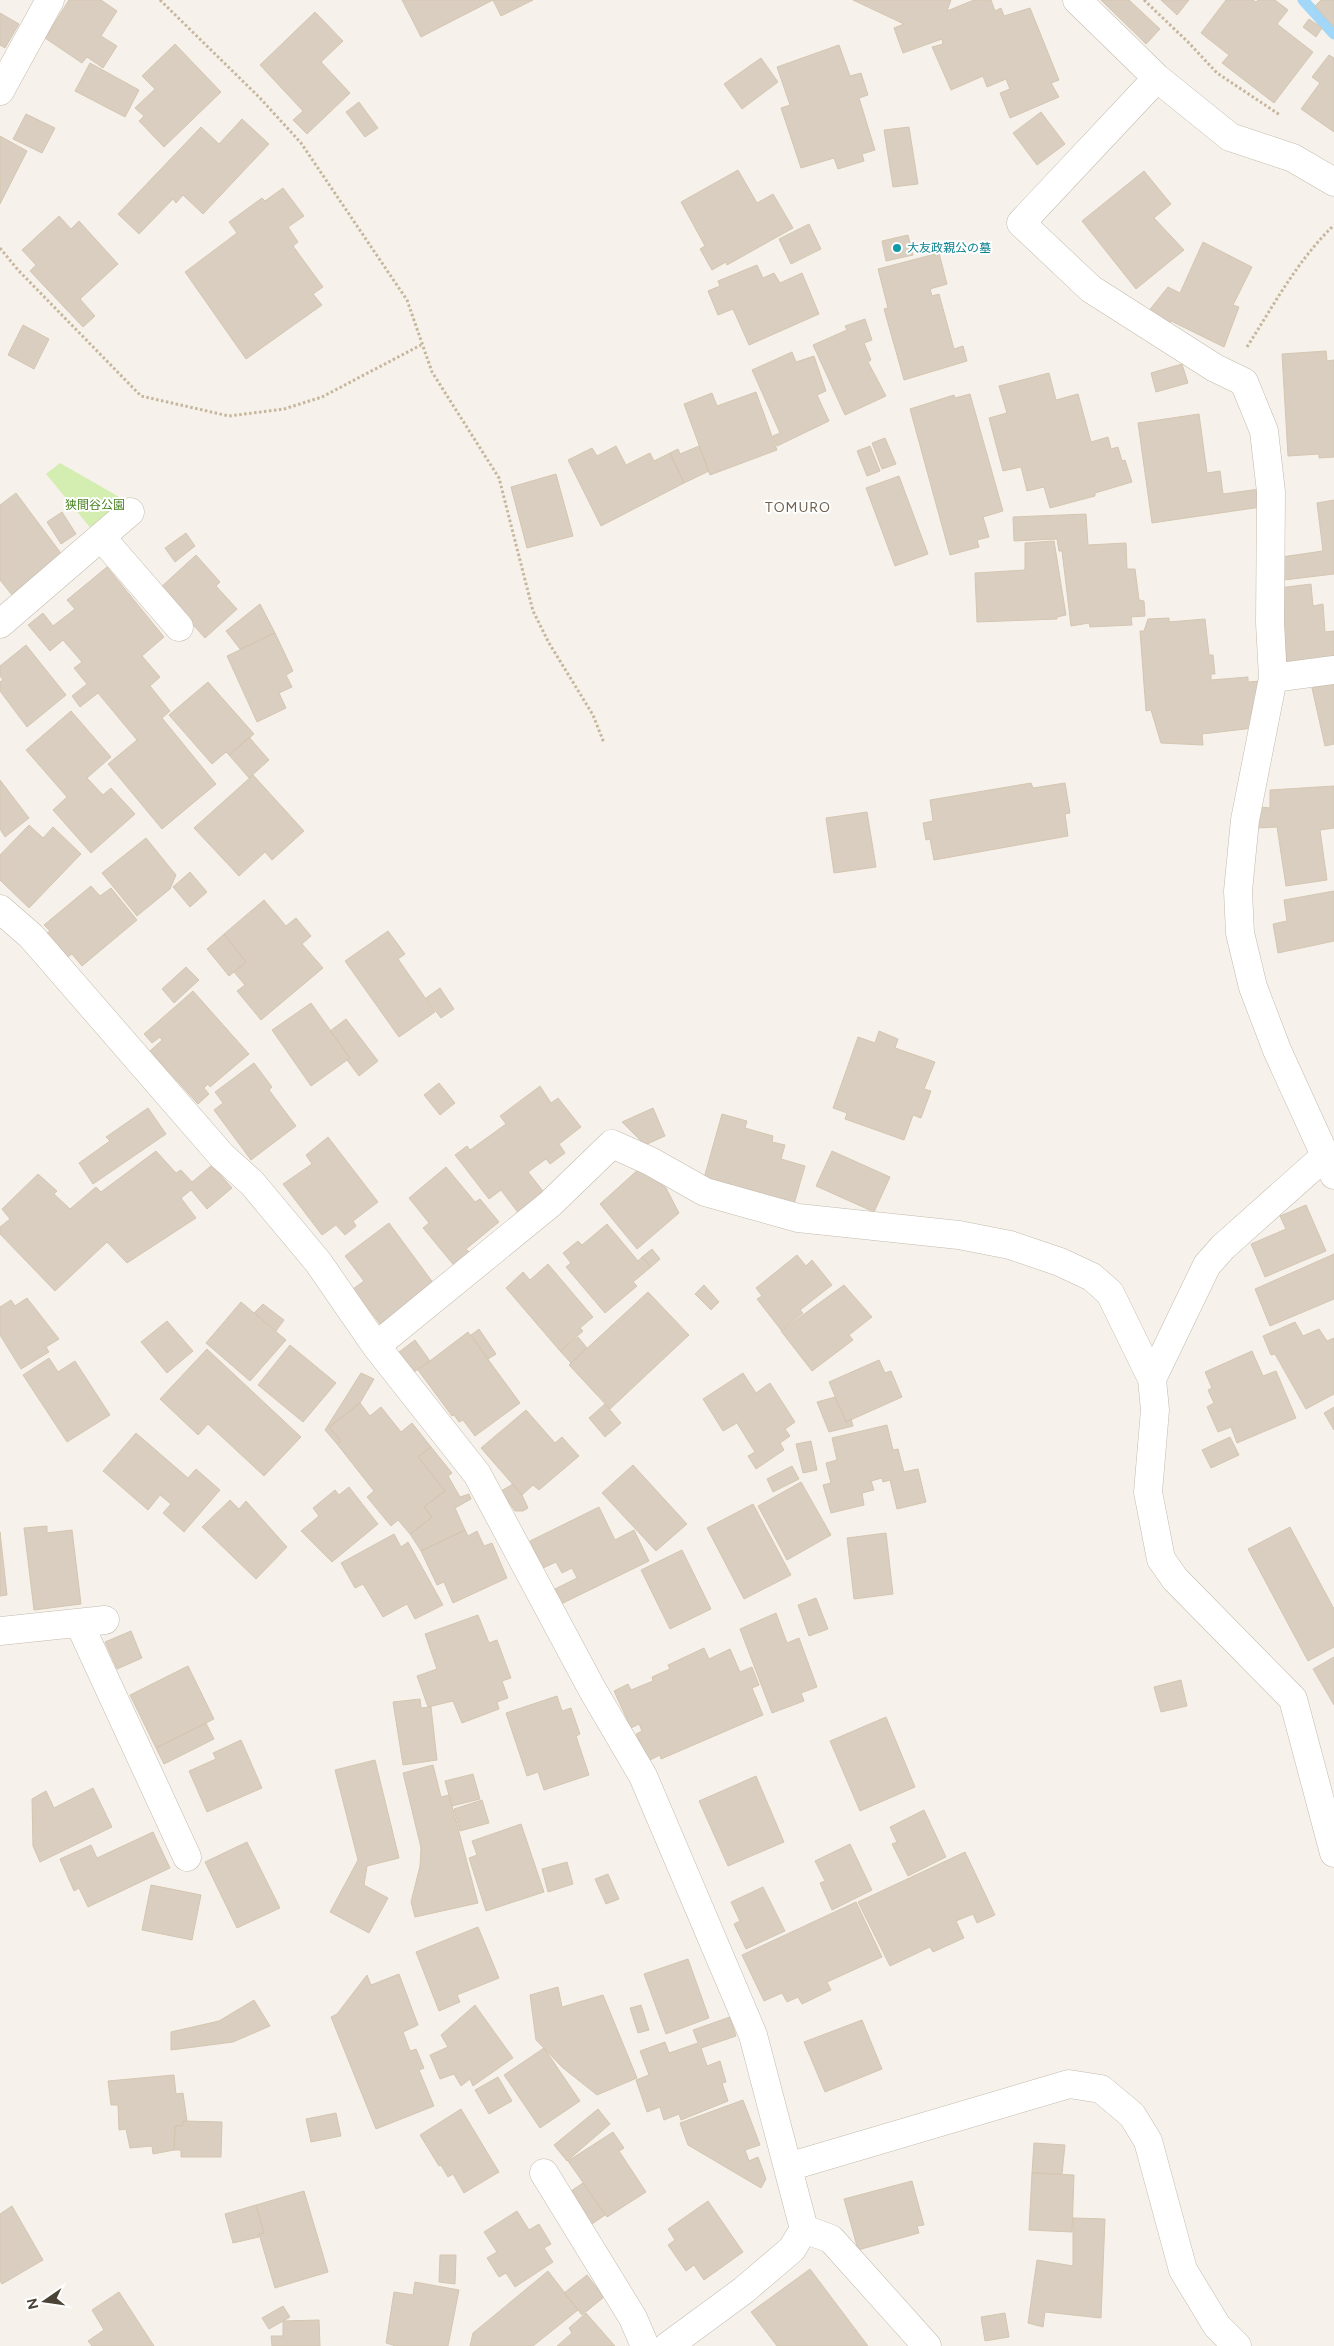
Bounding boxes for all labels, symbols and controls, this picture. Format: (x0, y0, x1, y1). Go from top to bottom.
place label: 大友政親公の墓 (907, 241, 991, 255)
marker: 大友政親公の墓 (891, 242, 903, 254)
park label: 狭間谷公園 (65, 498, 125, 512)
district label: TOMURO (765, 499, 831, 516)
north arrow (20, 2276, 70, 2326)
text: N (23, 2297, 42, 2311)

